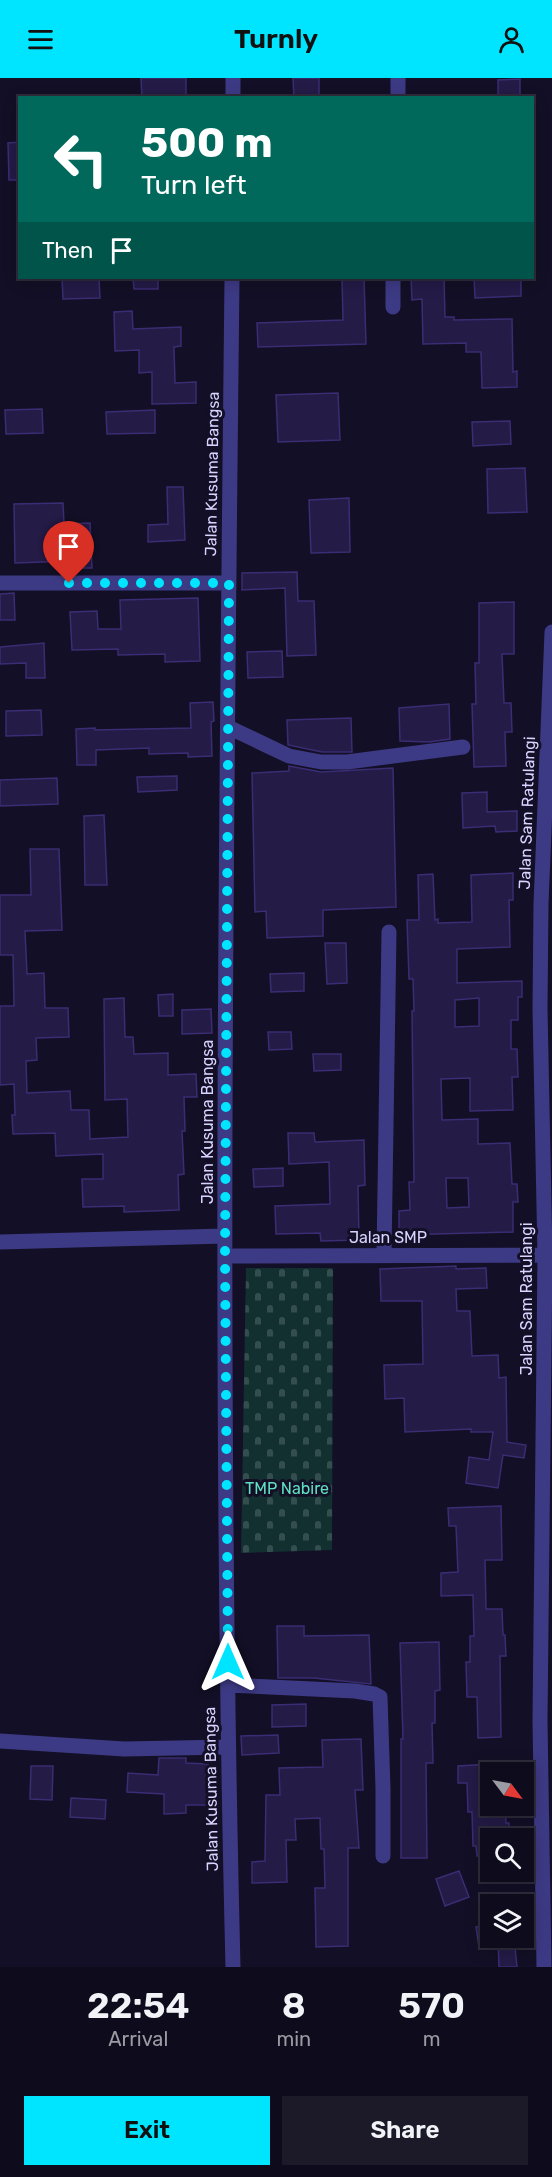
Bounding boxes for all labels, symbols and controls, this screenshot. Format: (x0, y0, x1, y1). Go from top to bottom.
icon: menu (24, 23, 57, 56)
text: Turnly (234, 23, 318, 55)
icon: person (495, 23, 528, 56)
text: 500 m (141, 118, 273, 168)
icon: left (42, 120, 120, 198)
text: Turn left (141, 169, 246, 201)
icon: arrive (105, 234, 138, 267)
text: Then (42, 237, 93, 264)
street label: Jalan Kusuma Bangsa (201, 392, 223, 556)
pin (43, 521, 94, 583)
icon: arrive (52, 530, 85, 563)
street label: Jalan Sam Ratulangi (515, 736, 539, 890)
street label: Jalan Kusuma Bangsa (198, 1040, 217, 1204)
street label: Jalan Sam Ratulangi (517, 1222, 536, 1376)
street label: Jalan SMP (349, 1228, 427, 1247)
park label: TMP Nabire (245, 1479, 329, 1498)
position arrow (196, 1630, 260, 1694)
street label: Jalan Kusuma Bangsa (200, 1707, 222, 1871)
north arrow (480, 1762, 534, 1816)
map controls (480, 1762, 534, 1948)
button: search (480, 1828, 534, 1882)
button: layers (480, 1894, 534, 1948)
text: 22:54 (87, 1984, 190, 2027)
text: 8 (282, 1984, 306, 2027)
text: 570 (398, 1984, 465, 2027)
text: Arrival (108, 2027, 168, 2051)
text: min (276, 2027, 311, 2051)
text: m (423, 2027, 441, 2051)
button: Exit (24, 2096, 270, 2165)
button: Share (282, 2096, 528, 2165)

